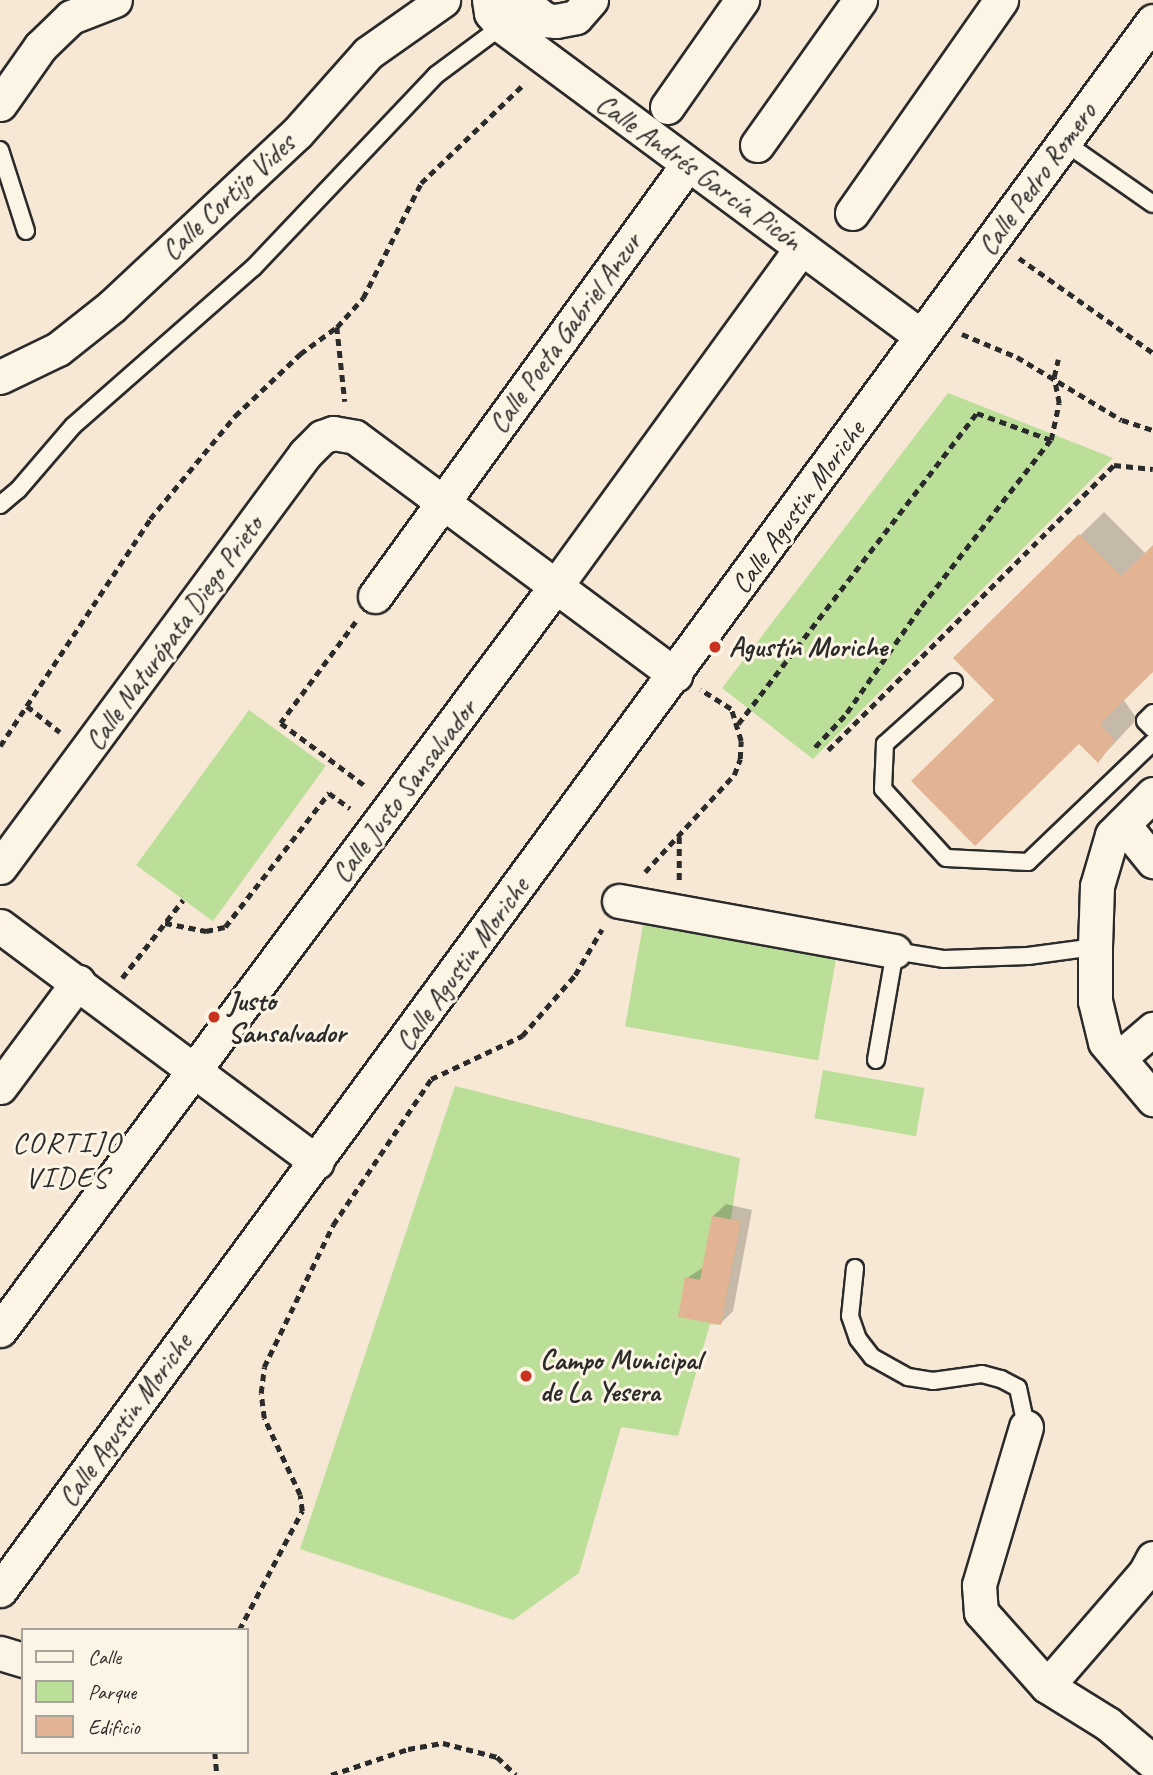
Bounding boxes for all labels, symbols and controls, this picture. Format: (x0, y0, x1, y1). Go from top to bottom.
street label: Calle Andrés García Picón (590, 87, 808, 257)
street label: Calle Pedro Romero (971, 97, 1103, 261)
street label: Calle Cortijo Vides (155, 127, 301, 267)
street label: Calle Poeta Gabriel Anzur (481, 226, 649, 440)
street label: Calle Agustin Moriche (724, 414, 872, 600)
street label: Calle Naturópata Diego Prieto (77, 508, 271, 758)
place label: Agustín Moriche (729, 630, 886, 664)
marker: Agustín Moriche (707, 639, 723, 655)
street label: Calle Justo Sansalvador (324, 693, 484, 889)
street label: Calle Agustin Moriche (388, 871, 536, 1057)
place label: Justo Sansalvador (228, 984, 346, 1050)
marker: Justo Sansalvador (206, 1009, 222, 1025)
district label: CORTIJO VIDES (14, 1124, 120, 1194)
street label: Calle Agustin Moriche (51, 1327, 199, 1513)
place label: Campo Municipal de La Yesera (540, 1343, 702, 1409)
marker: Campo Municipal de La Yesera (518, 1368, 534, 1384)
legend (21, 1628, 248, 1754)
text: Calle (88, 1644, 121, 1670)
text: Parque (88, 1679, 136, 1705)
text: Edificio (88, 1714, 140, 1740)

